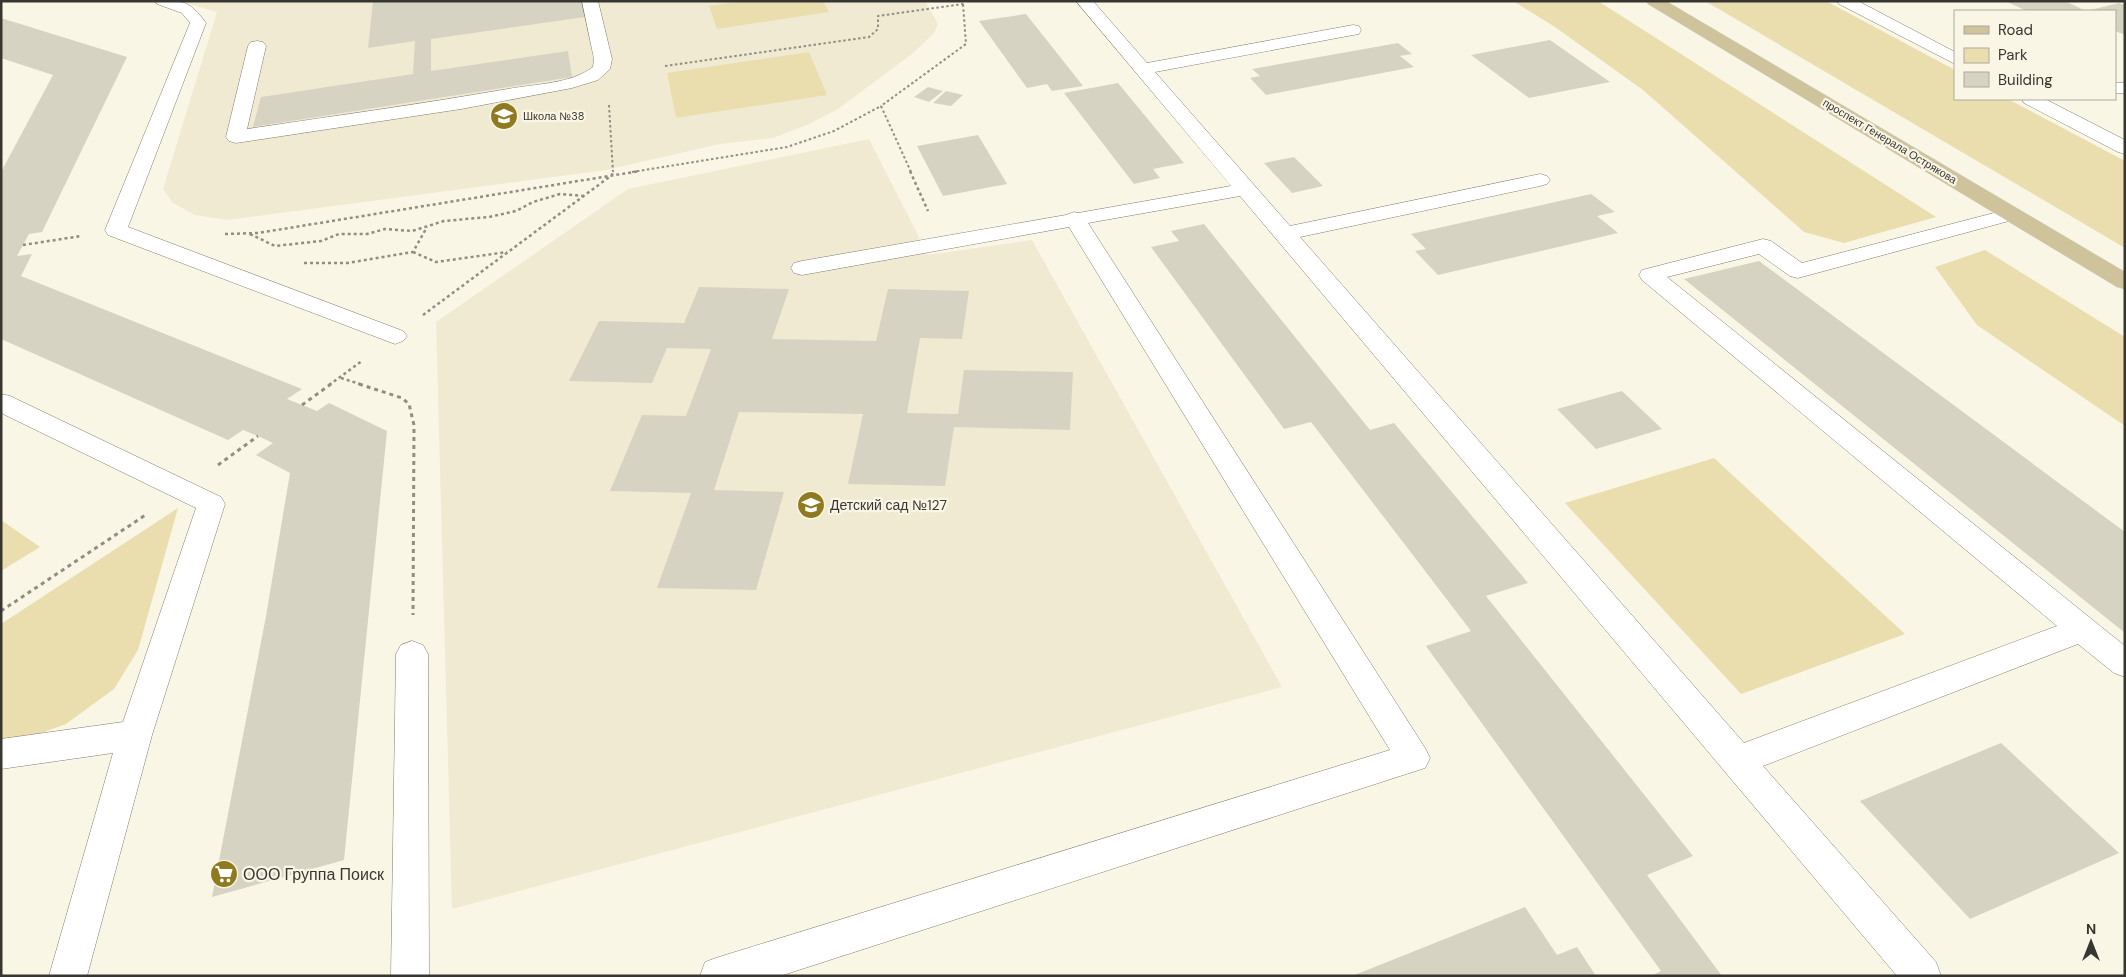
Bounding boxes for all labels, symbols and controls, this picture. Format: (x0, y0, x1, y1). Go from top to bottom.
legend (1954, 10, 2116, 100)
text: Road (1998, 20, 2033, 40)
text: Park (1998, 45, 2028, 65)
text: Building (1998, 70, 2053, 90)
street label: проспект Генерала Острякова (1820, 95, 1960, 187)
school or university icon: Школа №38 (489, 101, 519, 131)
place label: Школа №38 (523, 109, 584, 123)
school or university icon: Детский сад №127 (796, 490, 826, 520)
place label: Детский сад №127 (830, 496, 947, 514)
supermarket icon: ООО Группа Поиск (209, 859, 239, 889)
place label: ООО Группа Поиск (243, 864, 385, 885)
north arrow (2066, 917, 2116, 967)
text: N (2086, 920, 2096, 938)

